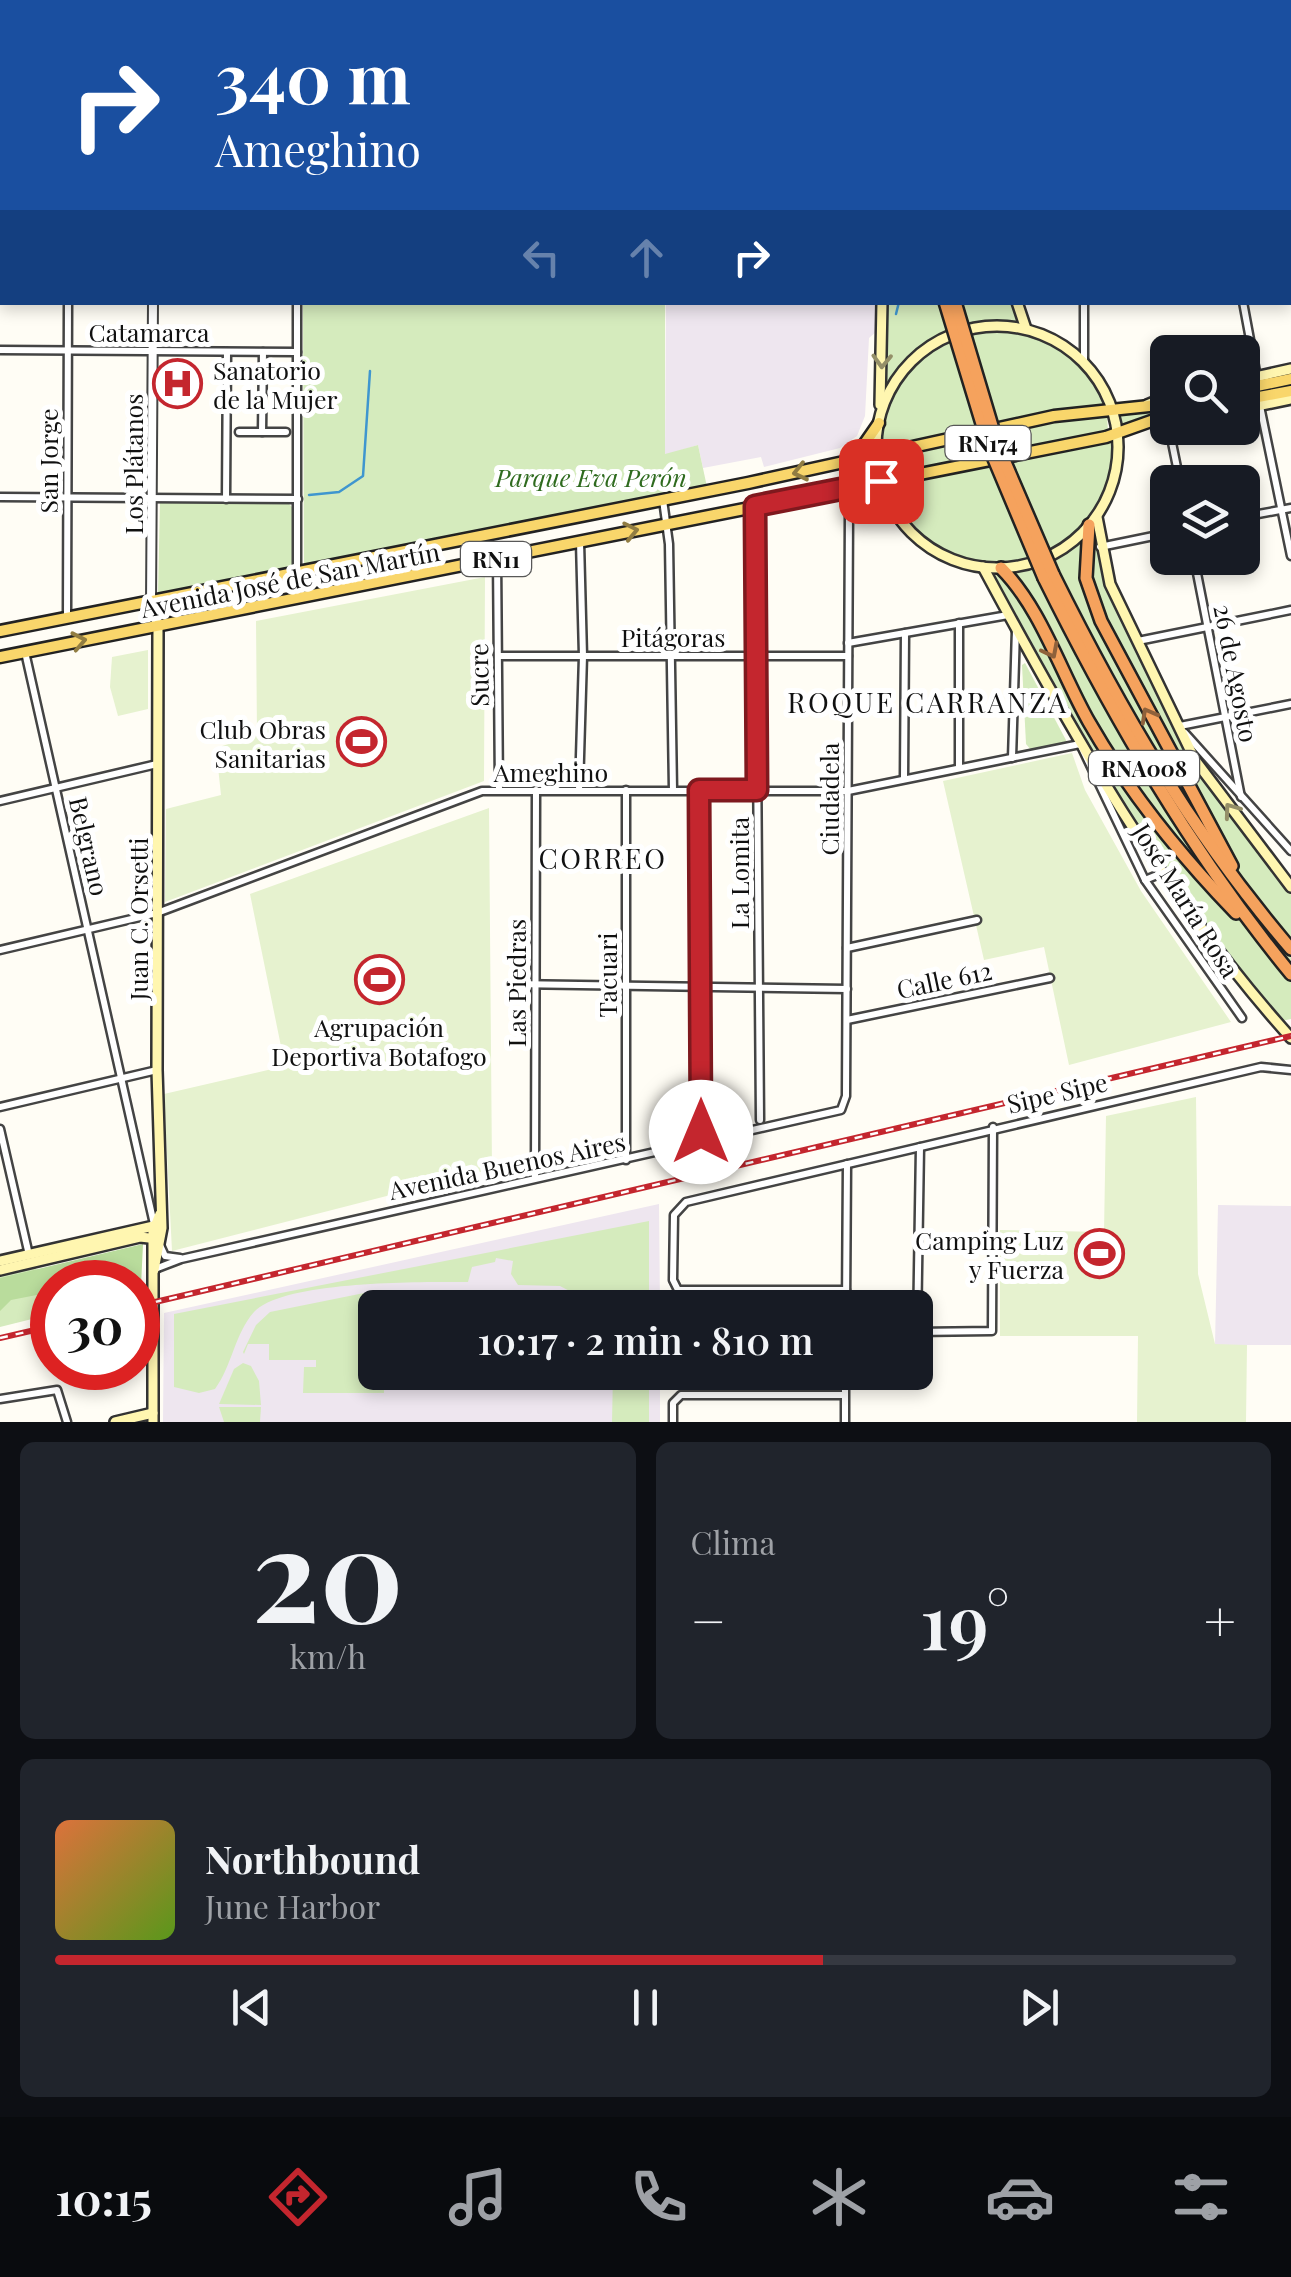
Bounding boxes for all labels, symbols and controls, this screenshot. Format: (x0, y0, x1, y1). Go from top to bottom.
text: 340 m (215, 28, 411, 122)
icon: right (50, 40, 180, 170)
text: Ameghino (215, 118, 421, 178)
icon: left (514, 230, 569, 285)
icon: ahead (619, 230, 674, 285)
icon: right (724, 230, 779, 285)
street label: Catamarca (89, 315, 210, 348)
map controls (1150, 335, 1260, 575)
button: search (1150, 335, 1260, 445)
place label: Sanatorio de la Mujer (213, 353, 338, 415)
one-way arrow (872, 353, 893, 369)
hospital icon: Sanatorio de la Mujer (152, 357, 204, 409)
street label: Los Plátanos (116, 394, 149, 534)
street label: San Jorge (31, 408, 64, 514)
road number: RN174 (946, 426, 1030, 460)
pin (839, 439, 924, 524)
icon: arrive (854, 454, 909, 509)
park label: Parque Eva Perón (494, 460, 687, 493)
one-way arrow (792, 460, 809, 481)
button: layers (1150, 465, 1260, 575)
one-way arrow (622, 521, 639, 542)
street label: Avenida José de San Martín (137, 534, 442, 624)
road number: RN11 (461, 542, 531, 576)
street label: 26 de Agosto (1207, 601, 1267, 745)
street label: Pitágoras (621, 620, 725, 653)
one-way arrow (70, 632, 87, 653)
one-way arrow (1039, 640, 1058, 658)
street label: Sucre (461, 643, 495, 707)
district label: ROQUE CARRANZA (787, 683, 1069, 720)
one-way arrow (1140, 708, 1160, 726)
place label: Club Obras Sanitarias (199, 712, 326, 774)
sports icon: Club Obras Sanitarias (335, 716, 387, 768)
street label: Ciudadela (812, 742, 845, 855)
road number: RNA008 (1089, 751, 1199, 785)
street label: Ameghino (493, 755, 608, 788)
street label: Belgrano (63, 793, 117, 899)
one-way arrow (1226, 803, 1243, 821)
street label: La Lomita (722, 816, 755, 929)
street label: José María Rosa (1126, 816, 1248, 984)
street label: Juan C. Orsetti (121, 837, 154, 1002)
district label: CORREO (539, 839, 667, 876)
street label: Las Piedras (499, 919, 532, 1047)
street label: Tacuari (590, 932, 623, 1018)
street label: Calle 612 (893, 953, 995, 1005)
sports icon: Agrupación Deportiva Botafogo (353, 954, 405, 1006)
place label: Agrupación Deportiva Botafogo (271, 1010, 487, 1072)
street label: Sipe Sipe (1003, 1064, 1111, 1120)
position arrow (649, 1080, 753, 1184)
street label: Avenida Buenos Aires (385, 1124, 628, 1206)
place label: Camping Luz y Fuerza (915, 1223, 1065, 1285)
sports icon: Camping Luz y Fuerza (1073, 1227, 1125, 1279)
speed limit sign: 30 (30, 1260, 160, 1390)
text: 10:17 · 2 min · 810 m (478, 1314, 813, 1365)
text: 20 (252, 1482, 404, 1656)
text: Clima (691, 1520, 775, 1563)
text: 19° (920, 1569, 1010, 1669)
text: − (691, 1582, 726, 1656)
text: + (1204, 1582, 1236, 1656)
text: km/h (289, 1634, 366, 1677)
text: Northbound (205, 1833, 420, 1884)
text: June Harbor (205, 1884, 380, 1927)
icon: previous (224, 1980, 279, 2035)
icon: pause (618, 1980, 673, 2035)
icon: next (1012, 1980, 1067, 2035)
icon: directions (263, 2162, 333, 2232)
icon: music (443, 2162, 513, 2232)
icon: phone (624, 2162, 694, 2232)
icon: climate (804, 2162, 874, 2232)
icon: car (985, 2162, 1055, 2232)
icon: filters (1166, 2162, 1236, 2232)
text: 10:15 (55, 2167, 152, 2227)

